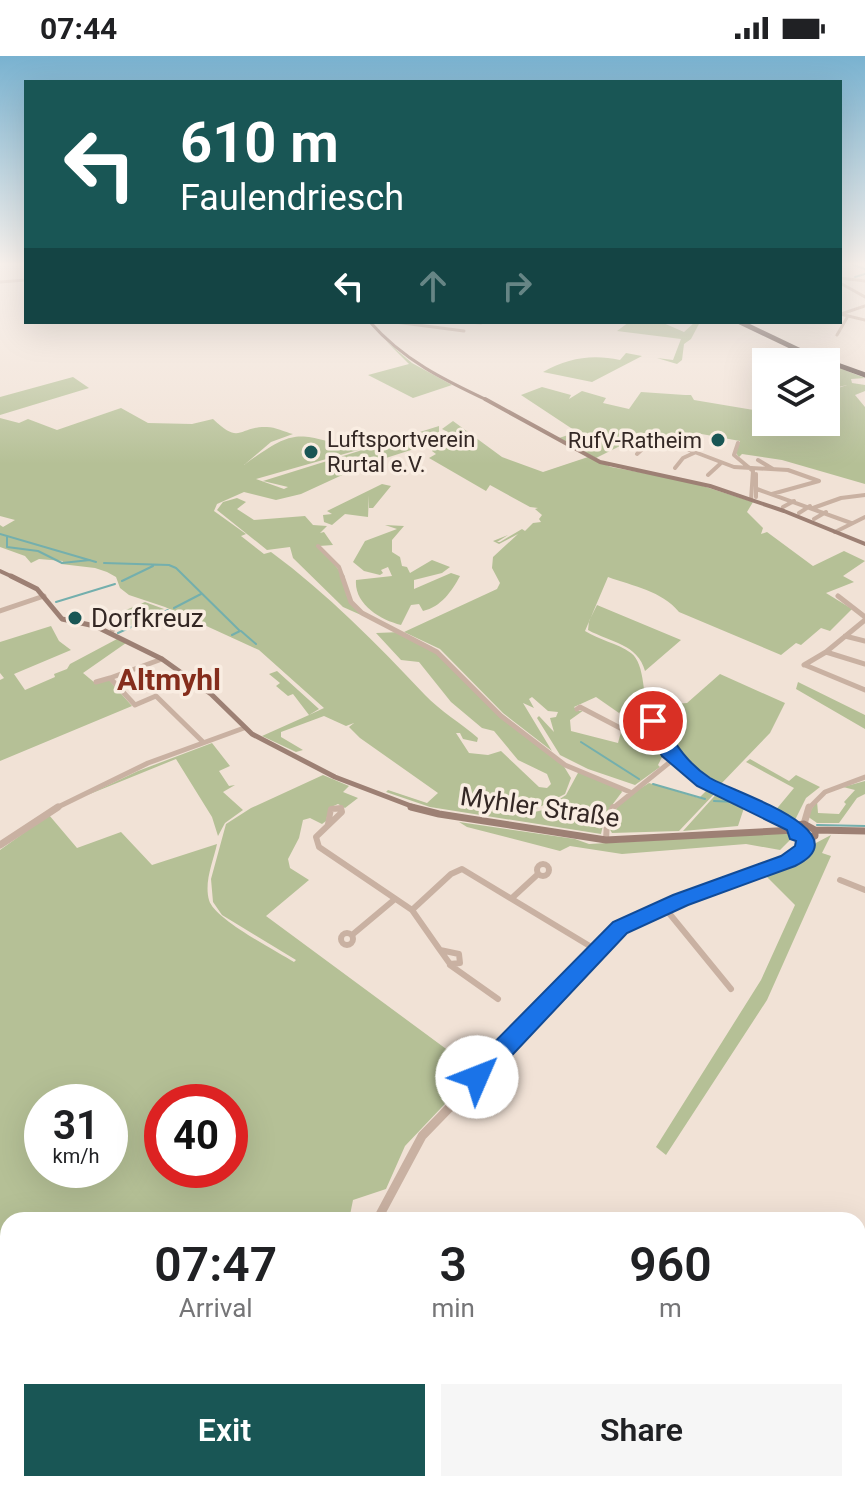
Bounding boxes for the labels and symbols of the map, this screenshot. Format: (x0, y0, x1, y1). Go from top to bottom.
place label: Luftsportverein Rurtal e.V. (327, 427, 475, 477)
place label: RufV-Ratheim (568, 428, 702, 453)
marker: RufV-Ratheim (709, 431, 727, 449)
marker: Luftsportverein Rurtal e.V. (302, 443, 320, 461)
place label: Dorfkreuz (91, 603, 204, 633)
marker: Dorfkreuz (66, 609, 84, 627)
district label: Altmyhl (117, 662, 221, 697)
pin (619, 687, 687, 755)
street label: Myhler Straße (459, 781, 621, 833)
position arrow (435, 1035, 519, 1119)
speed limit sign: 40 (144, 1084, 248, 1188)

